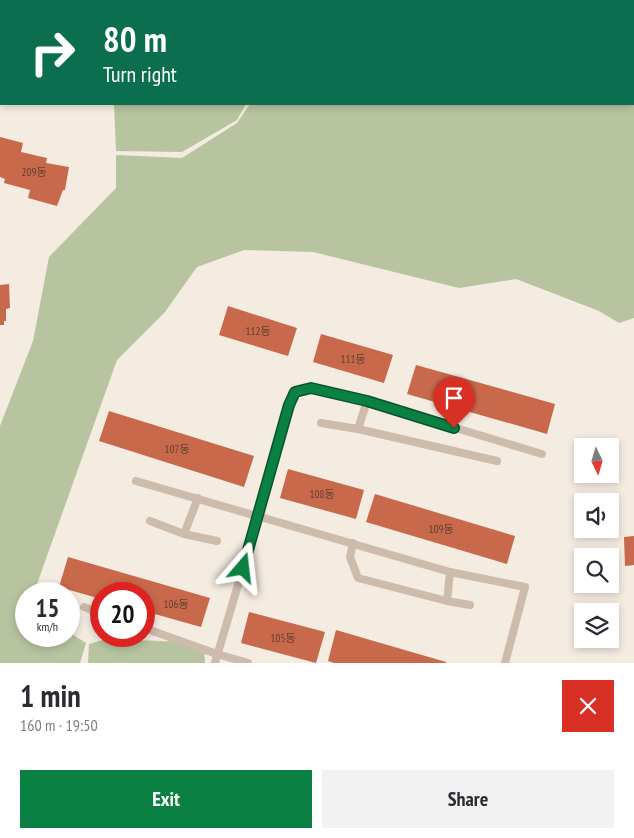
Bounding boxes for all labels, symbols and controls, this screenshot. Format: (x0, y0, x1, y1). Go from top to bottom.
text: 80 m (103, 16, 167, 62)
icon: right (20, 20, 85, 85)
text: Turn right (103, 60, 177, 88)
house number: 209동 (22, 165, 46, 179)
house number: 112동 (246, 324, 270, 338)
house number: 111동 (341, 352, 365, 366)
pin (433, 377, 475, 428)
icon: arrive (440, 384, 468, 412)
north arrow (574, 438, 619, 482)
map controls (574, 438, 619, 648)
house number: 107동 (165, 442, 189, 456)
house number: 108동 (310, 487, 334, 501)
button: sound (574, 493, 619, 538)
house number: 109동 (429, 522, 453, 536)
position arrow (216, 541, 268, 593)
button: search (574, 548, 619, 593)
speed limit sign: 20 (90, 582, 155, 647)
text: 15 (36, 592, 59, 624)
house number: 106동 (164, 597, 188, 611)
button: layers (574, 603, 619, 648)
text: km/h (37, 619, 58, 634)
house number: 105동 (271, 631, 295, 645)
text: 1 min (20, 676, 81, 715)
button: close (562, 680, 614, 732)
text: 160 m · 19:50 (20, 715, 98, 735)
button: Exit (20, 770, 312, 828)
button: Share (322, 770, 614, 828)

